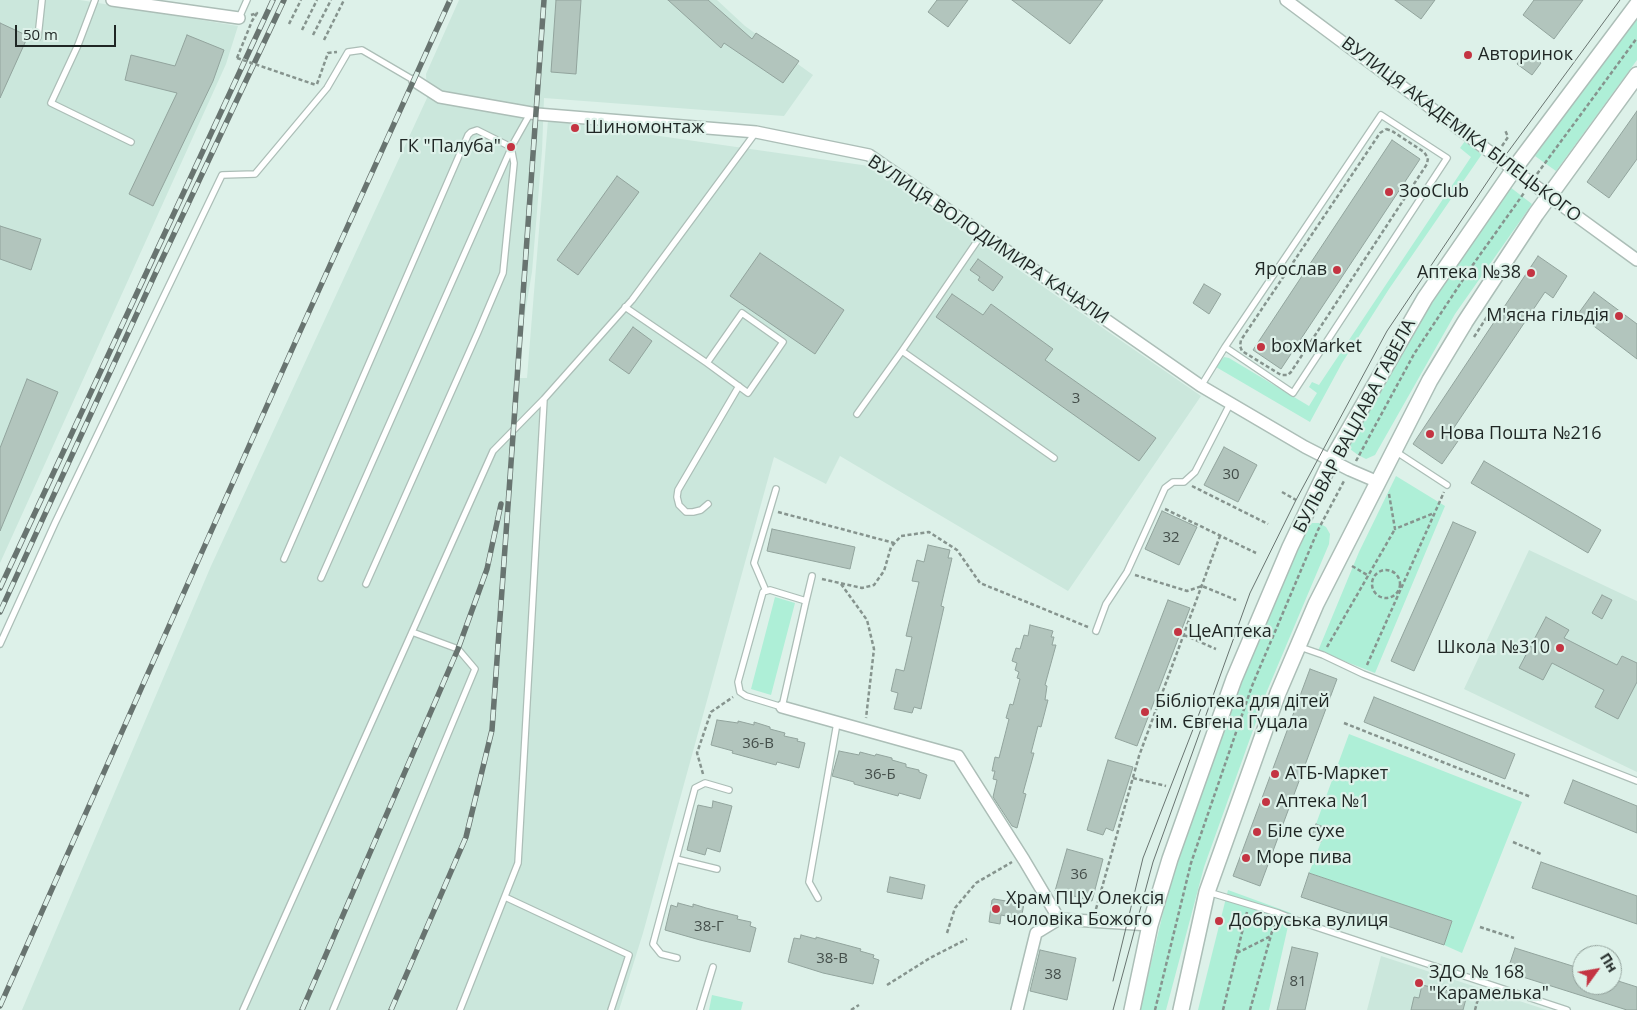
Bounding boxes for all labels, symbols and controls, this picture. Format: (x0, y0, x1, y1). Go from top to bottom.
scale bar (18, 15, 119, 47)
text: 50 m (23, 24, 58, 44)
street label: ВУЛИЦЯ АКАДЕМІКА БІЛЕЦЬКОГО (1337, 33, 1585, 227)
place label: Авторинок (1478, 44, 1573, 66)
marker: Авторинок (1462, 49, 1474, 61)
place label: Шиномонтаж (585, 117, 704, 139)
marker: Шиномонтаж (569, 122, 581, 134)
place label: ГК "Палуба" (399, 136, 501, 158)
marker: ГК "Палуба" (505, 141, 517, 153)
street label: ВУЛИЦЯ ВОЛОДИМИРА КАЧАЛИ (863, 151, 1113, 329)
place label: ЗооClub (1399, 181, 1469, 203)
marker: ЗооClub (1383, 186, 1395, 198)
place label: Ярослав (1255, 259, 1327, 281)
place label: Аптека №38 (1417, 262, 1521, 284)
marker: Ярослав (1331, 264, 1343, 276)
marker: Аптека №38 (1525, 267, 1537, 279)
place label: М'ясна гільдія (1486, 305, 1609, 327)
marker: М'ясна гільдія (1613, 310, 1625, 322)
street label: БУЛЬВАР ВАЦЛАВА ГАВЕЛА (1289, 315, 1421, 537)
place label: boxMarket (1271, 336, 1362, 358)
marker: boxMarket (1255, 341, 1267, 353)
house number: 3 (1072, 390, 1080, 408)
place label: Нова Пошта №216 (1440, 423, 1601, 445)
marker: Нова Пошта №216 (1424, 428, 1436, 440)
house number: 30 (1222, 466, 1240, 484)
house number: 32 (1162, 529, 1180, 547)
place label: ЦеАптека (1188, 621, 1272, 643)
marker: ЦеАптека (1172, 626, 1184, 638)
place label: Школа №310 (1437, 637, 1550, 659)
marker: Школа №310 (1554, 642, 1566, 654)
place label: Бібліотека для дітей ім. Євгена Гуцала (1155, 691, 1330, 734)
marker: Бібліотека для дітей ім. Євгена Гуцала (1139, 706, 1151, 718)
house number: 36-В (742, 735, 774, 753)
place label: АТБ-Маркет (1285, 763, 1388, 785)
house number: 36-Б (864, 766, 896, 784)
marker: АТБ-Маркет (1269, 768, 1281, 780)
place label: Аптека №1 (1276, 791, 1370, 813)
marker: Аптека №1 (1260, 796, 1272, 808)
place label: Біле сухе (1267, 821, 1345, 843)
marker: Біле сухе (1251, 826, 1263, 838)
place label: Море пива (1256, 847, 1352, 869)
marker: Море пива (1240, 852, 1252, 864)
house number: 36 (1070, 866, 1088, 884)
place label: Храм ПЦУ Олексія чоловіка Божого (1006, 888, 1164, 931)
marker: Храм ПЦУ Олексія чоловіка Божого (990, 903, 1002, 915)
place label: Добруська вулиця (1229, 910, 1388, 932)
marker: Добруська вулиця (1213, 915, 1225, 927)
house number: 38-Г (694, 918, 724, 936)
north arrow (1572, 945, 1622, 995)
text: Пн (1596, 949, 1623, 976)
house number: 38-В (816, 950, 848, 968)
place label: ЗДО № 168 "Карамелька" (1429, 962, 1549, 1004)
house number: 38 (1044, 966, 1062, 984)
house number: 81 (1289, 973, 1307, 991)
marker: ЗДО № 168 "Карамелька" (1413, 977, 1425, 989)

